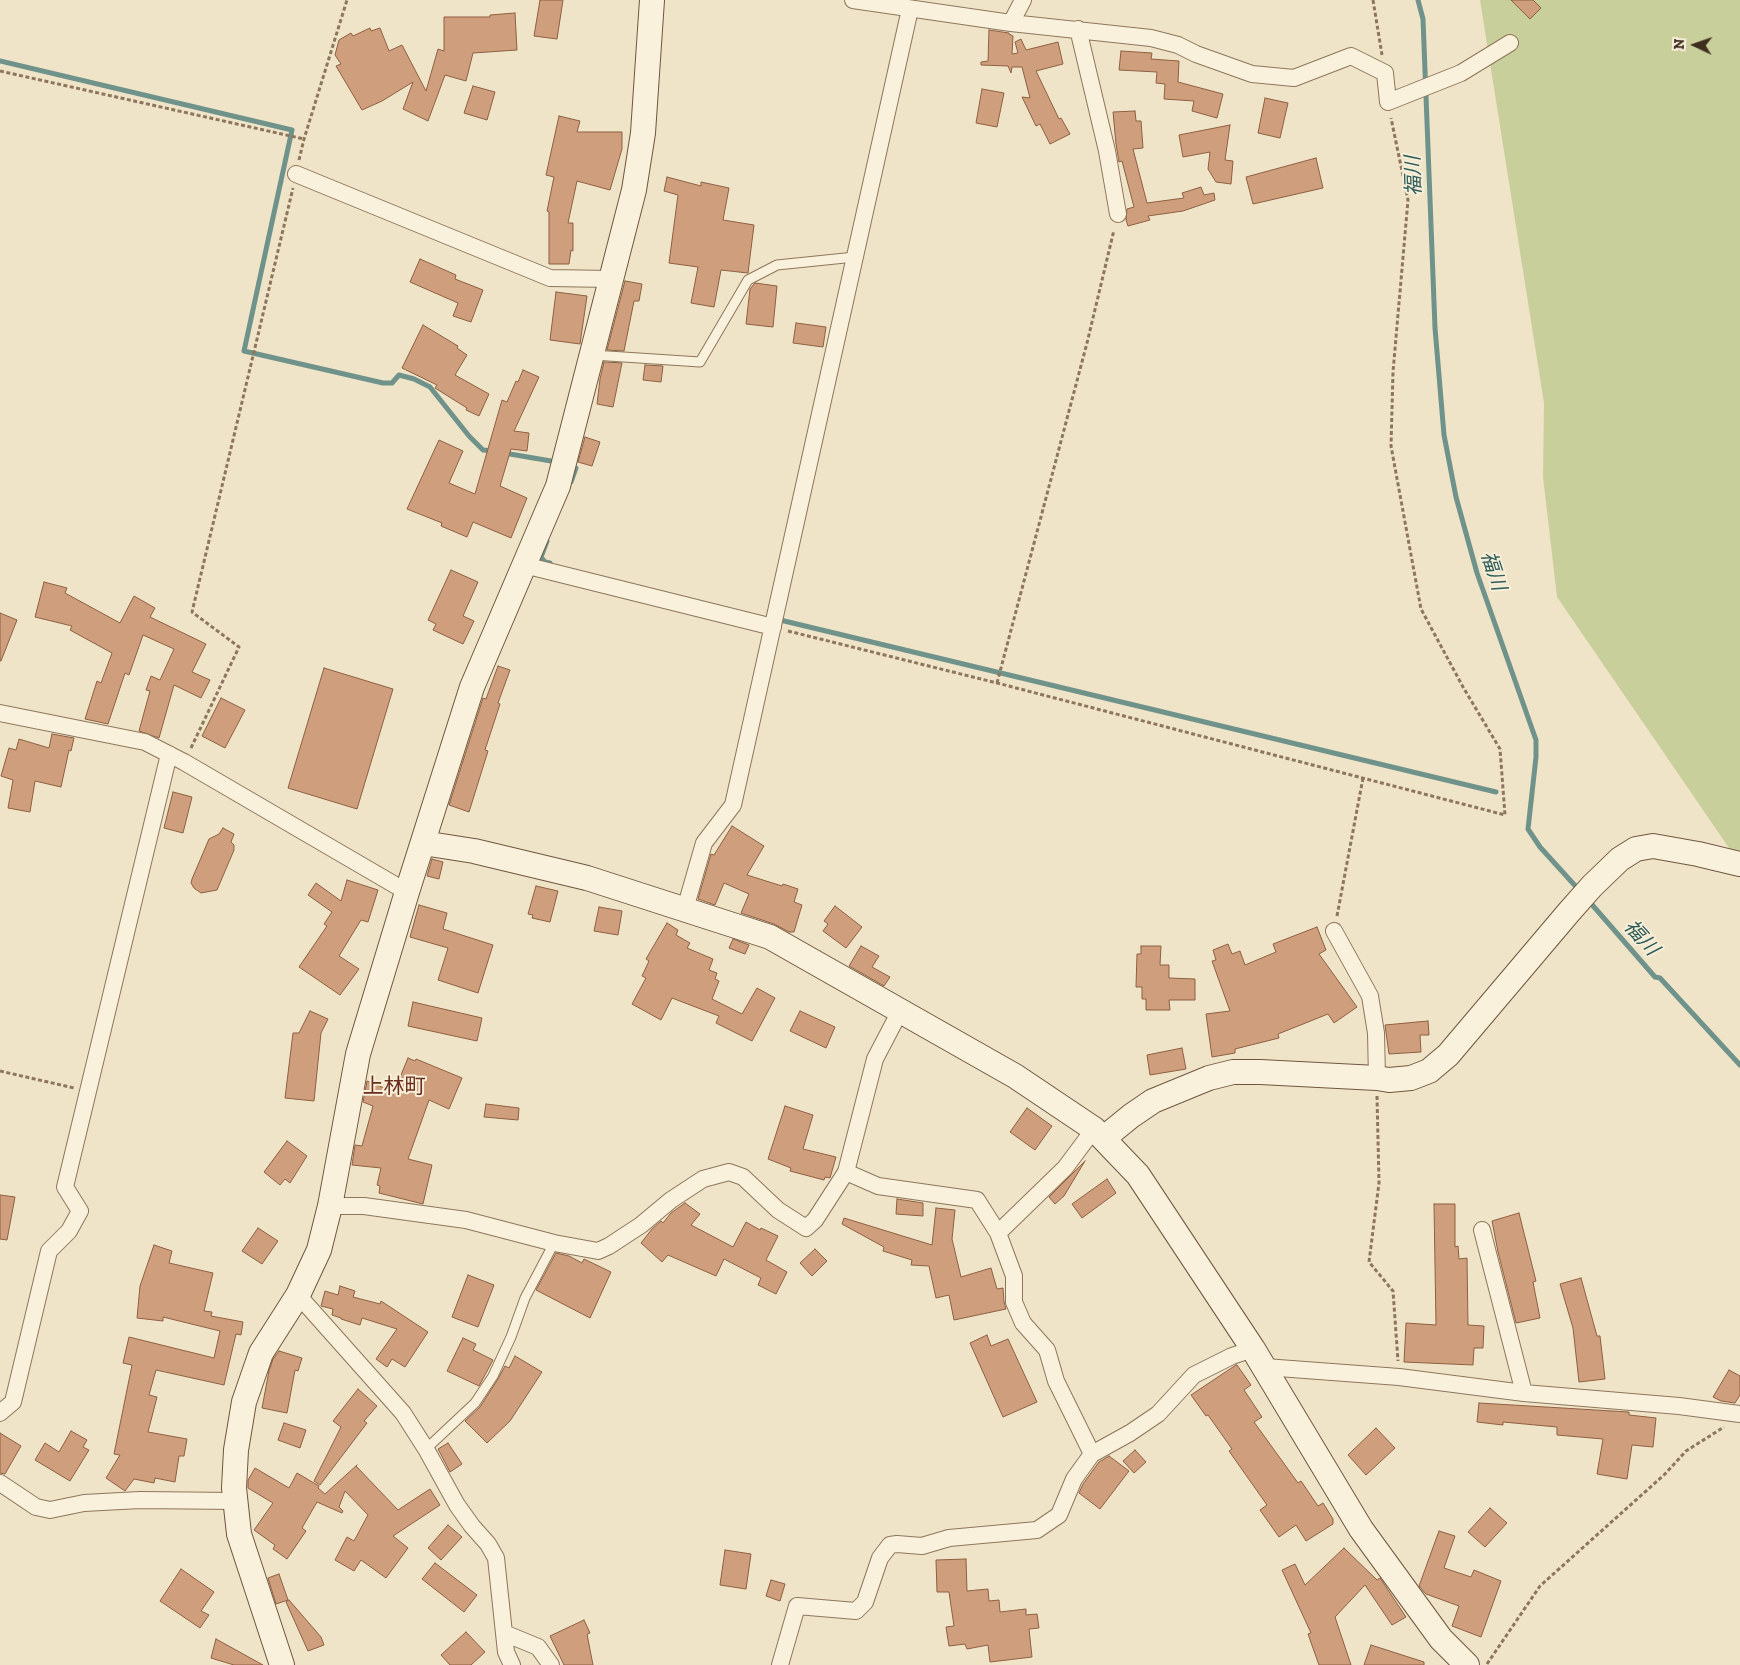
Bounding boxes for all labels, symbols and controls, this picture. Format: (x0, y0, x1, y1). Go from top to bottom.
north arrow (1670, 20, 1720, 70)
text: N (1671, 38, 1688, 50)
water label: 福川 (1401, 156, 1427, 196)
water label: 福川 (1475, 548, 1511, 594)
water label: 福川 (1619, 915, 1663, 961)
district label: 上林町 (363, 1074, 425, 1100)

